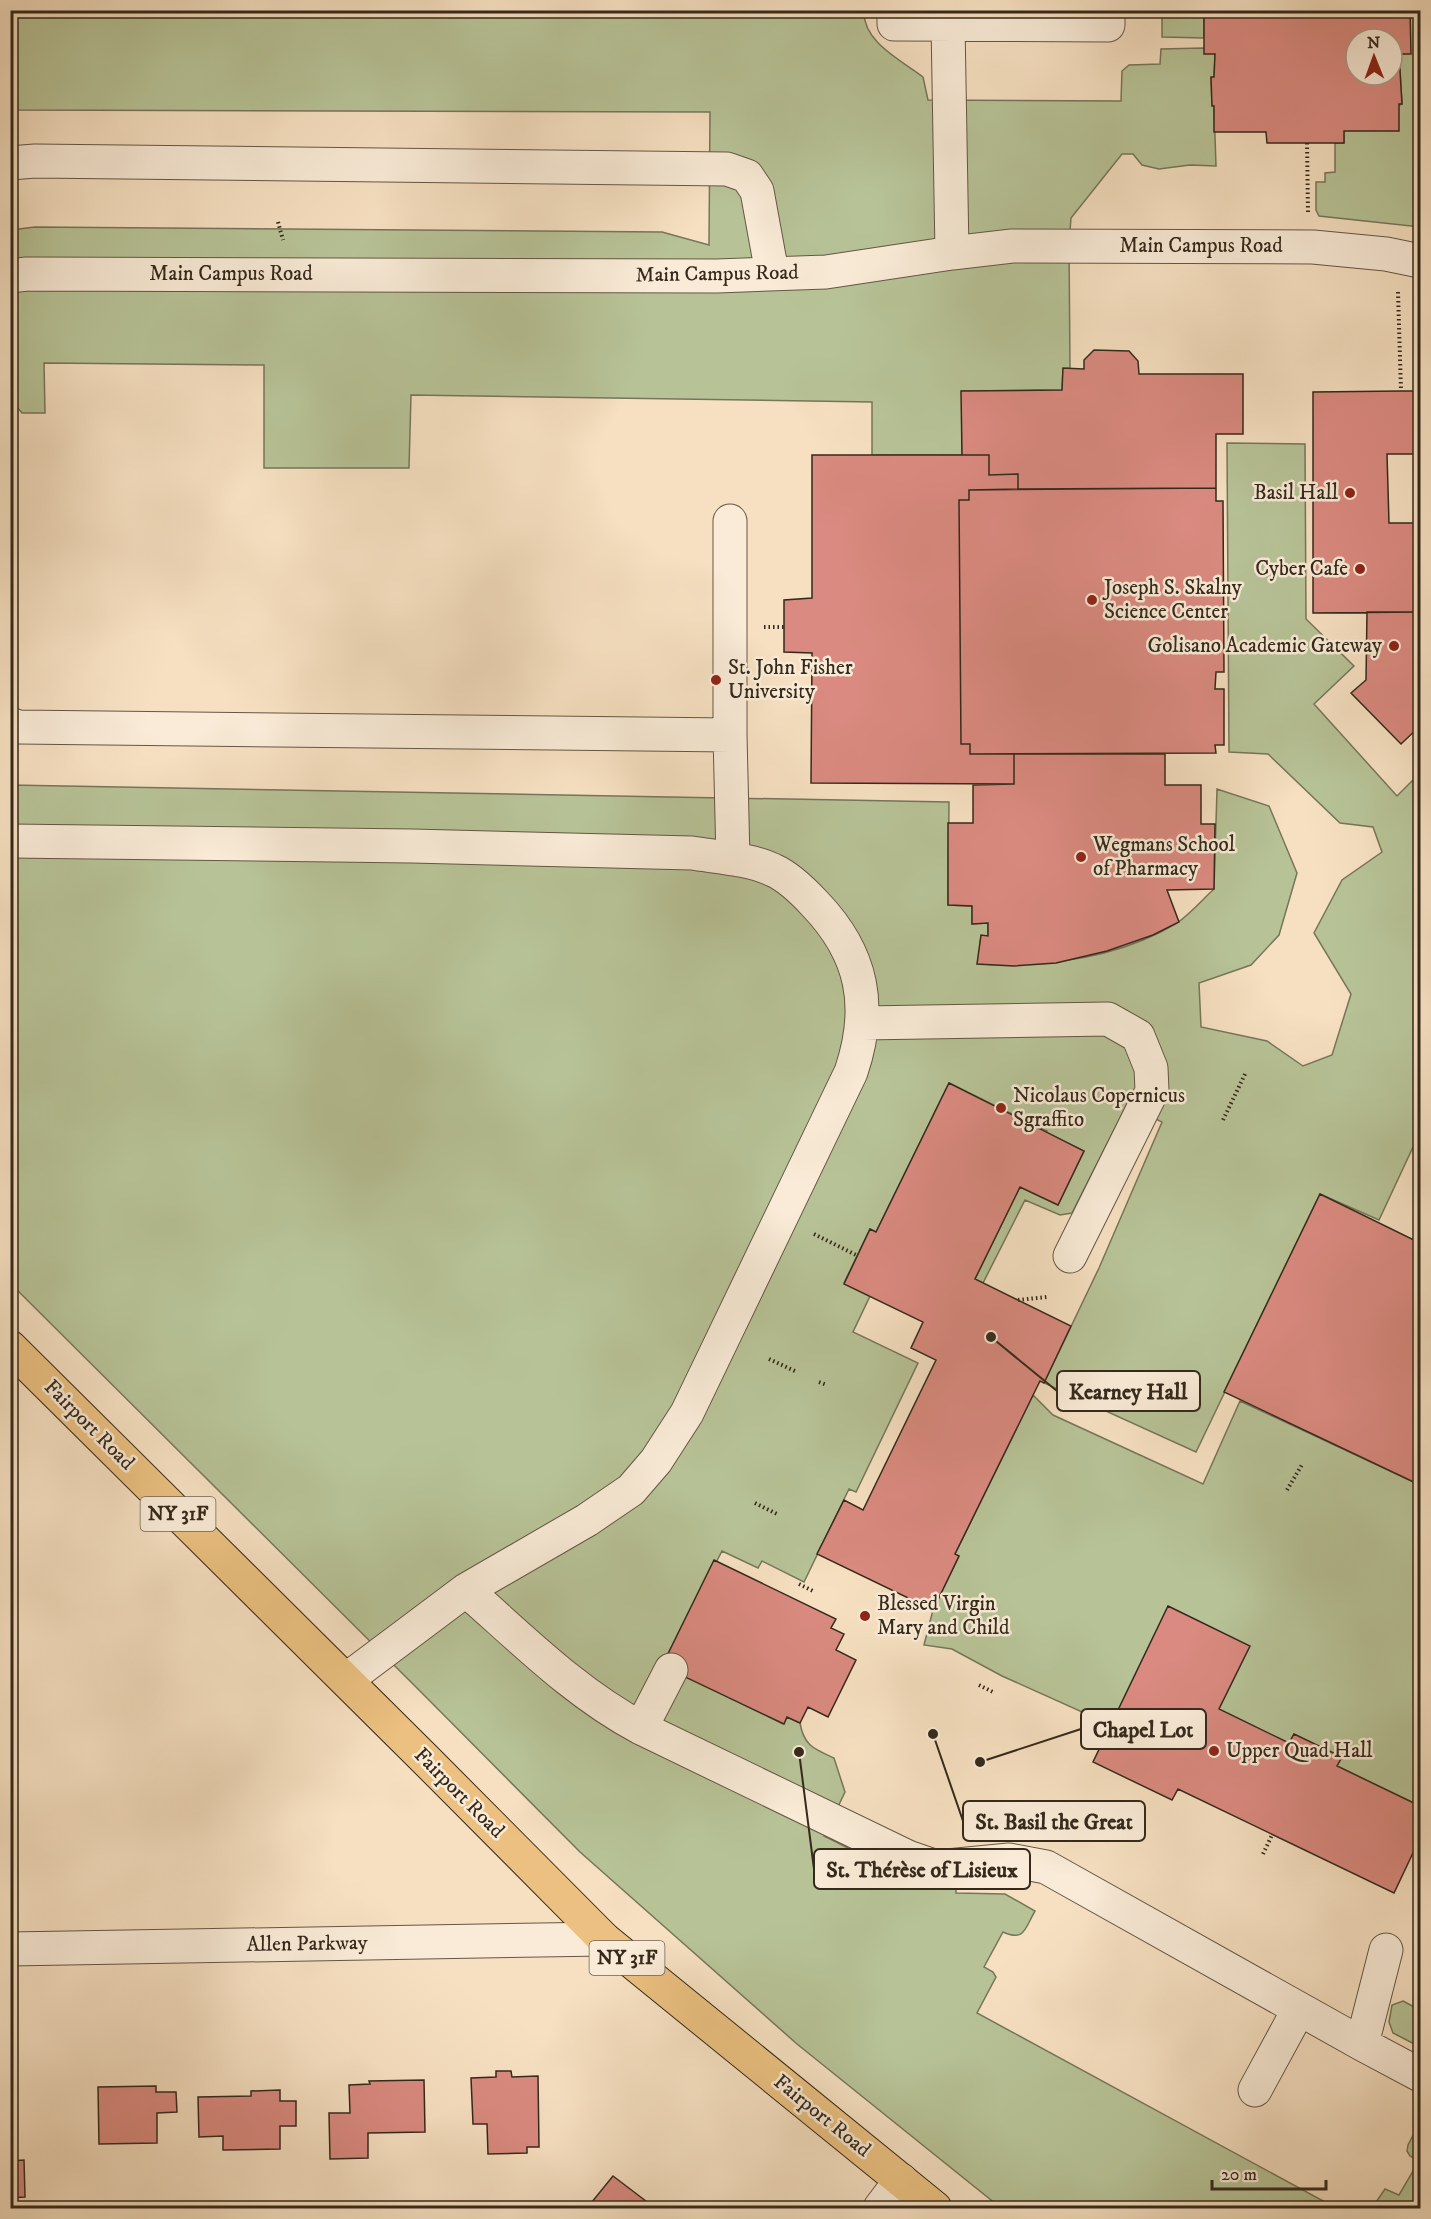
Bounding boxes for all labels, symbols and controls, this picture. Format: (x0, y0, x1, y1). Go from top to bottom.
north arrow (1344, 27, 1404, 87)
text: N (1367, 33, 1380, 53)
street label: Main Campus Road (1119, 233, 1283, 259)
street label: Main Campus Road (635, 260, 799, 288)
street label: Main Campus Road (149, 261, 313, 287)
place label: Basil Hall (1253, 480, 1339, 506)
marker: Basil Hall (1343, 486, 1357, 500)
place label: Cyber Cafe (1255, 556, 1348, 582)
marker: Cyber Cafe (1353, 562, 1367, 576)
place label: Joseph S. Skalny Science Center (1102, 575, 1243, 625)
marker: Joseph S. Skalny Science Center (1085, 593, 1099, 607)
place label: Golisano Academic Gateway (1147, 633, 1383, 659)
marker: Golisano Academic Gateway (1387, 639, 1401, 653)
place label: St. John Fisher University (728, 655, 853, 705)
marker: St. John Fisher University (709, 673, 723, 687)
place label: Wegmans School of Pharmacy (1092, 832, 1236, 882)
marker: Wegmans School of Pharmacy (1074, 850, 1088, 864)
place label: Nicolaus Copernicus Sgraffito (1013, 1083, 1185, 1133)
marker: Nicolaus Copernicus Sgraffito (994, 1101, 1008, 1115)
callout: Kearney Hall (1057, 1371, 1200, 1411)
street label: Fairport Road (38, 1374, 140, 1476)
text: Kearney Hall (1069, 1379, 1188, 1406)
road number: NY 31F (140, 1497, 216, 1531)
place label: Blessed Virgin Mary and Child (877, 1591, 1010, 1641)
marker: Blessed Virgin Mary and Child (858, 1609, 872, 1623)
callout: Chapel Lot (1081, 1709, 1206, 1749)
text: Chapel Lot (1093, 1717, 1193, 1744)
place label: Upper Quad Hall (1226, 1738, 1373, 1764)
street label: Fairport Road (408, 1742, 510, 1844)
marker: Upper Quad Hall (1207, 1744, 1221, 1758)
callout: St. Basil the Great (963, 1801, 1145, 1841)
text: St. Basil the Great (975, 1809, 1133, 1836)
callout: St. Thérèse of Lisieux (814, 1849, 1030, 1889)
text: St. Thérèse of Lisieux (826, 1857, 1018, 1884)
street label: Allen Parkway (246, 1930, 369, 1958)
road number: NY 31F (590, 1941, 664, 1975)
street label: Fairport Road (768, 2069, 876, 2163)
scale bar (1212, 2153, 1326, 2191)
text: 20 m (1221, 2164, 1257, 2186)

